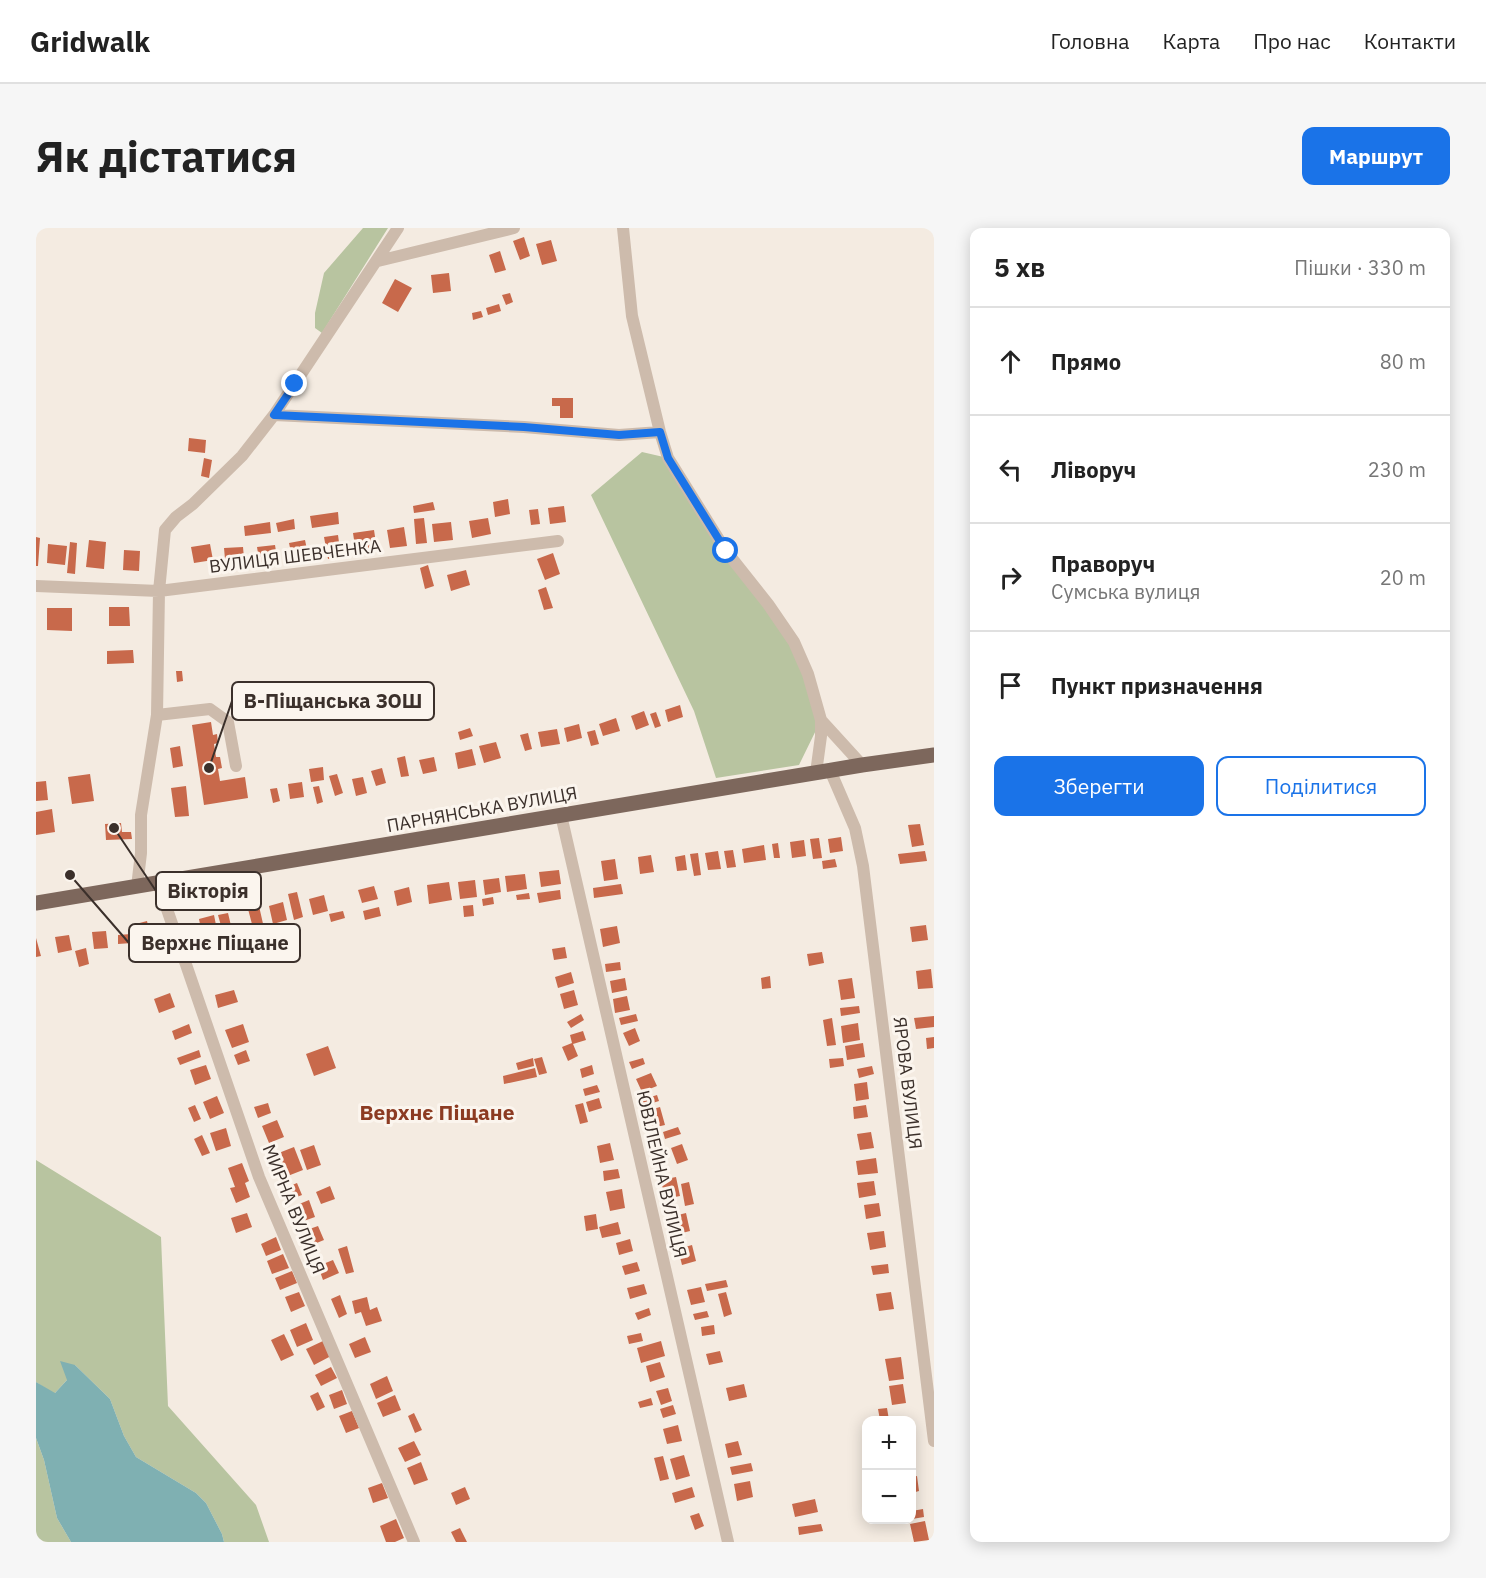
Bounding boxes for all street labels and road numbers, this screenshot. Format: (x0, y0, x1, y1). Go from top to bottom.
street label: ВУЛИЦЯ ШЕВЧЕНКА (208, 534, 383, 578)
street label: ПАРНЯНСЬКА ВУЛИЦЯ (385, 781, 579, 837)
street label: ЯРОВА ВУЛИЦЯ (888, 1015, 928, 1151)
street label: ЮВІЛЕЙНА ВУЛИЦЯ (632, 1088, 692, 1260)
street label: МИРНА ВУЛИЦЯ (258, 1141, 330, 1277)

